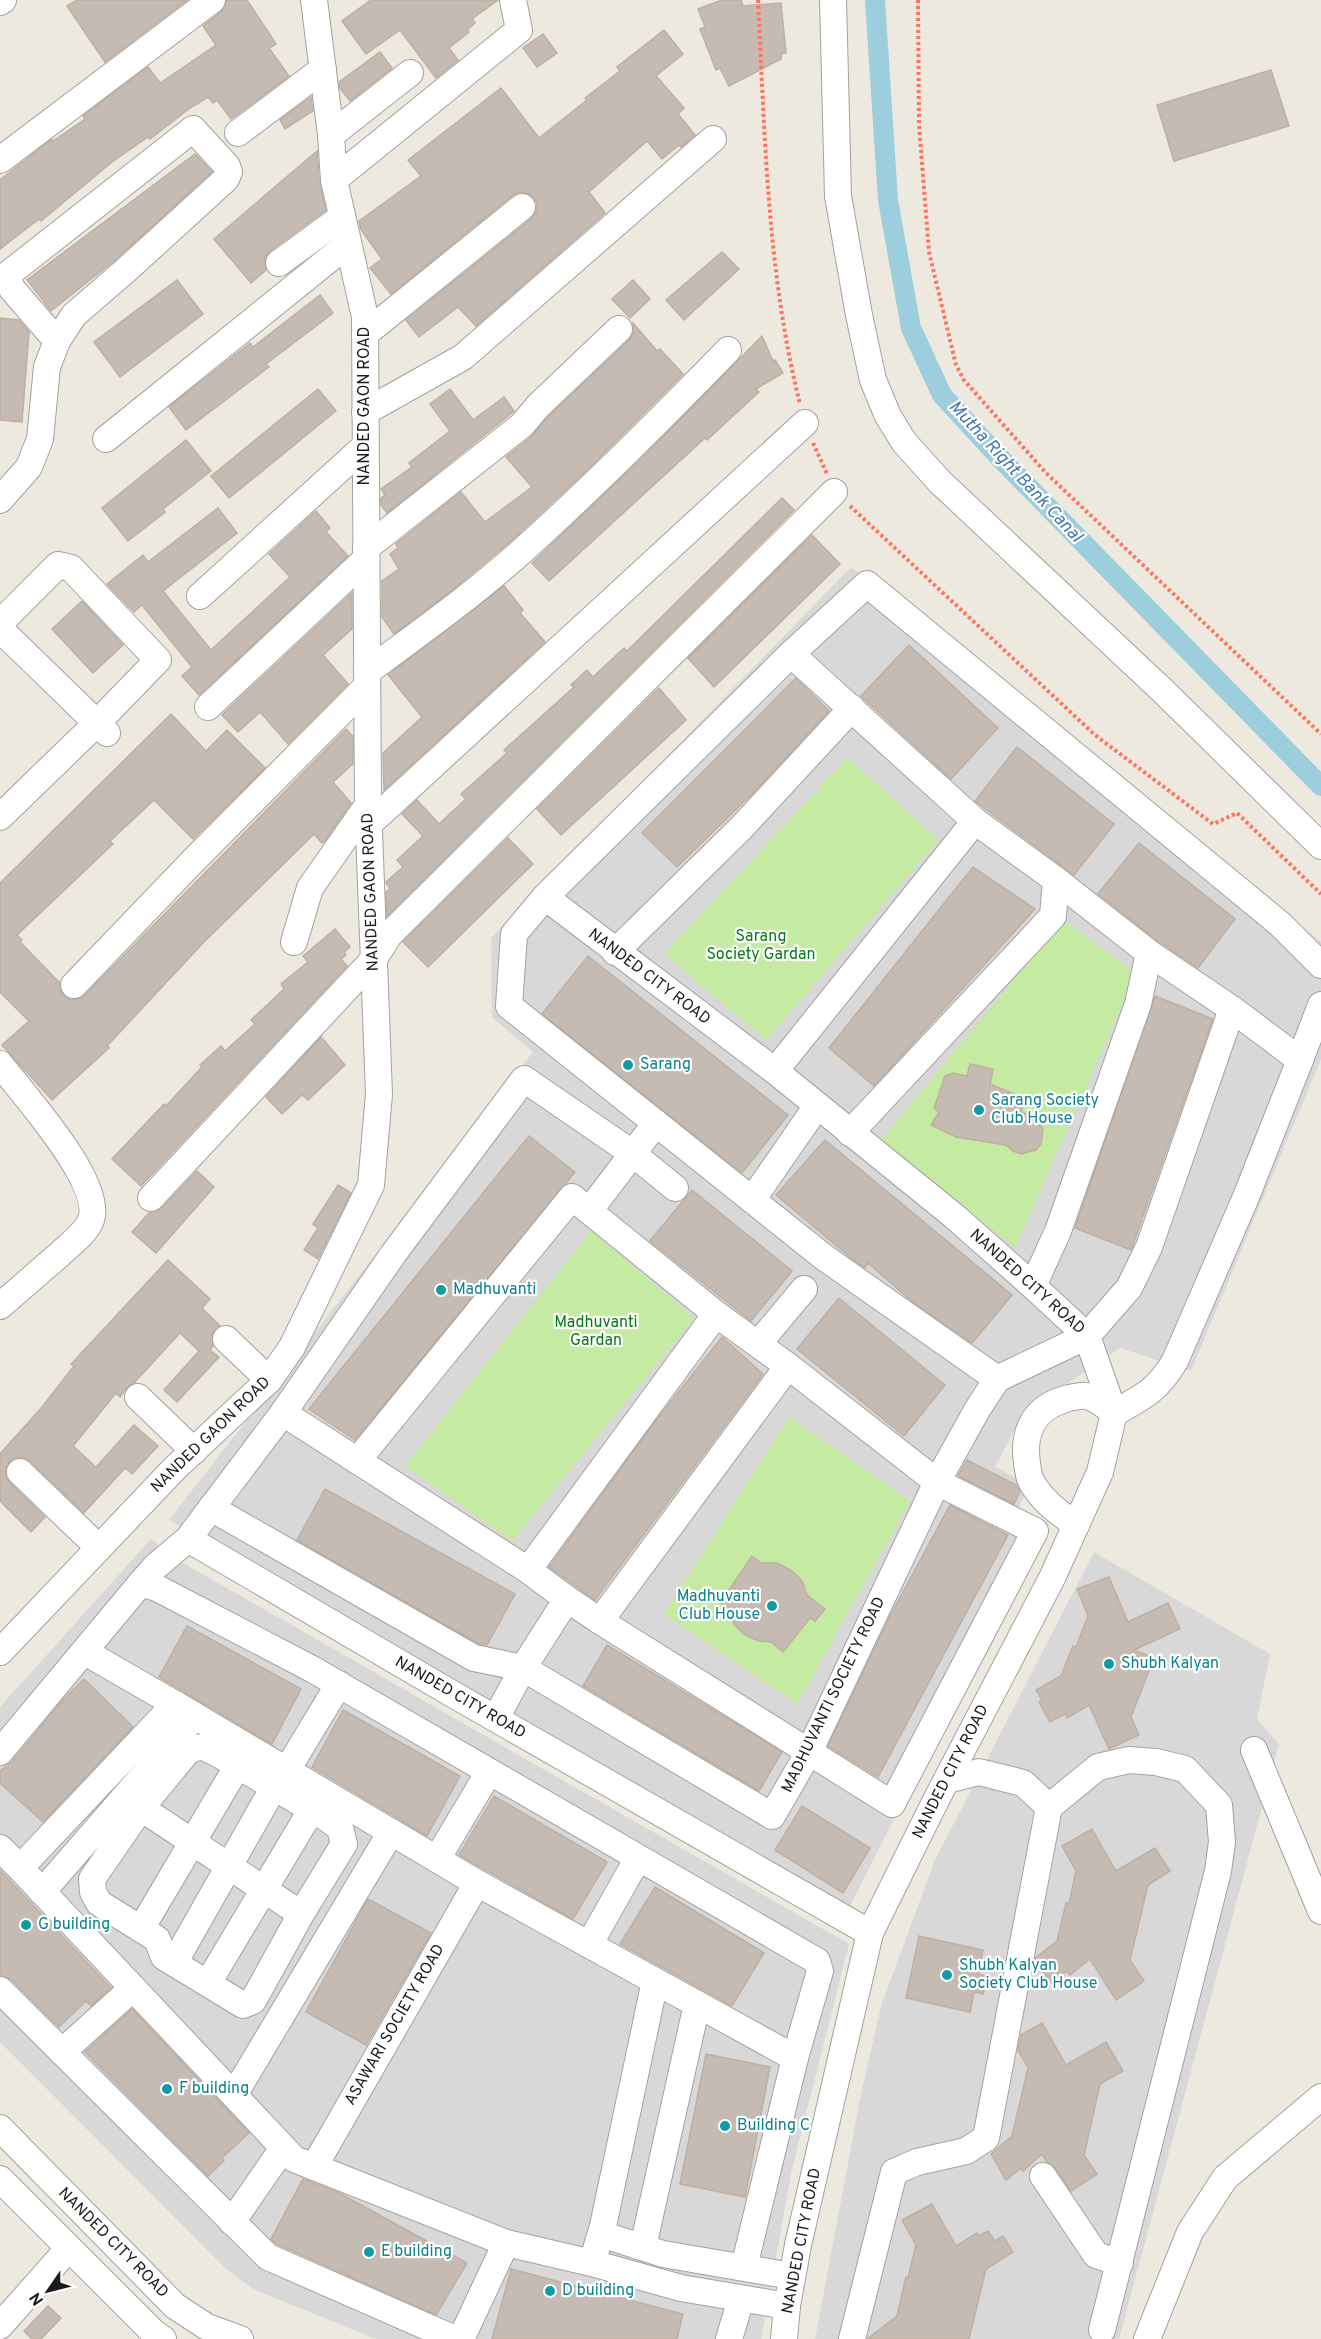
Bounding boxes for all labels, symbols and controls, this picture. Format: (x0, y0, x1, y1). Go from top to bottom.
street label: NANDED GAON ROAD (355, 327, 375, 485)
water label: Mutha Right Bank Canal (943, 396, 1088, 549)
street label: NANDED GAON ROAD (358, 812, 384, 972)
street label: NANDED CITY ROAD (584, 924, 714, 1030)
park label: Sarang Society Gardan (706, 927, 816, 965)
place label: Sarang (640, 1055, 691, 1075)
marker: Sarang (621, 1058, 635, 1072)
place label: Sarang Society Club House (991, 1091, 1099, 1129)
marker: Sarang Society Club House (972, 1103, 986, 1117)
street label: NANDED CITY ROAD (965, 1225, 1089, 1339)
place label: Madhuvanti (453, 1280, 536, 1300)
marker: Madhuvanti (434, 1283, 448, 1297)
park label: Madhuvanti Gardan (554, 1313, 638, 1351)
street label: NANDED GAON ROAD (147, 1373, 275, 1497)
place label: Madhuvanti Club House (677, 1587, 760, 1625)
street label: MADHUVANTI SOCIETY ROAD (778, 1594, 890, 1796)
marker: Madhuvanti Club House (765, 1599, 779, 1613)
street label: NANDED CITY ROAD (391, 1652, 529, 1744)
place label: Shubh Kalyan (1121, 1654, 1219, 1674)
marker: Shubh Kalyan (1102, 1657, 1116, 1671)
street label: NANDED CITY ROAD (908, 1701, 994, 1843)
place label: G building (38, 1915, 110, 1935)
marker: G building (19, 1918, 33, 1932)
street label: ASAWARI SOCIETY ROAD (341, 1941, 449, 2109)
place label: Shubh Kalyan Society Club House (959, 1956, 1097, 1994)
marker: Shubh Kalyan Society Club House (940, 1968, 954, 1982)
place label: F building (179, 2079, 249, 2099)
marker: F building (160, 2082, 174, 2096)
place label: Building C (737, 2116, 810, 2136)
marker: Building C (718, 2119, 732, 2133)
street label: NANDED CITY ROAD (778, 2166, 826, 2316)
street label: NANDED CITY ROAD (54, 2184, 172, 2302)
place label: E building (381, 2242, 452, 2262)
marker: E building (362, 2245, 376, 2259)
north arrow (18, 2261, 78, 2321)
place label: D building (562, 2281, 634, 2301)
marker: D building (543, 2284, 557, 2298)
text: N (26, 2288, 49, 2309)

